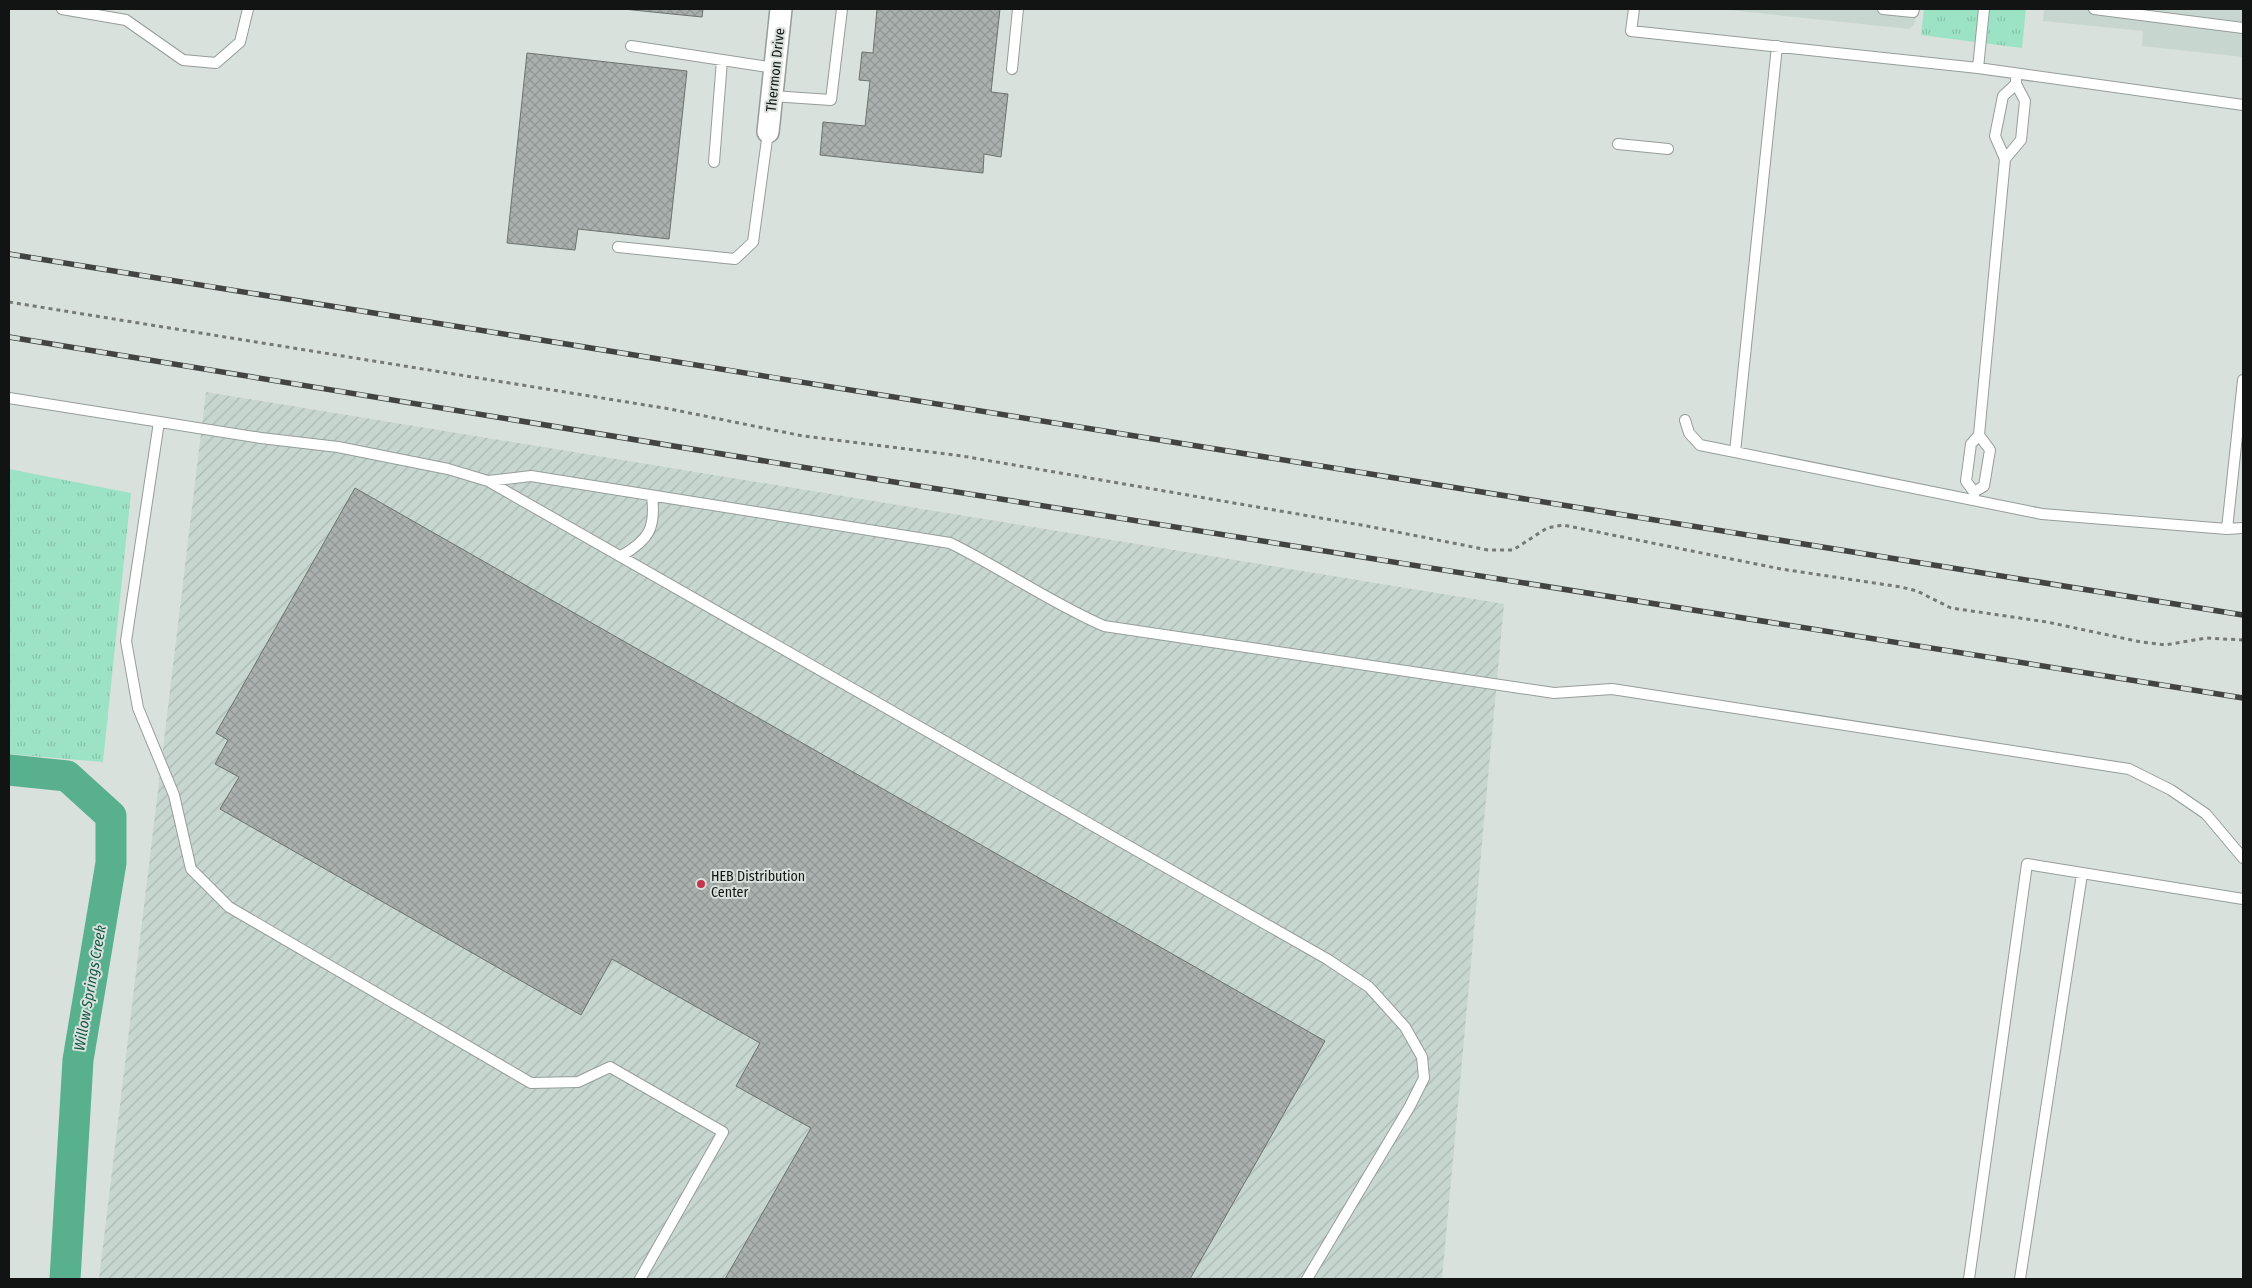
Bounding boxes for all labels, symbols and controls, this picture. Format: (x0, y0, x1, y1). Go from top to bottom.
street label: Thermon Drive (763, 27, 788, 113)
place label: HEB Distribution Center (711, 868, 805, 901)
marker: HEB Distribution Center (695, 878, 707, 890)
water label: Willow Springs Creek (70, 923, 110, 1052)

